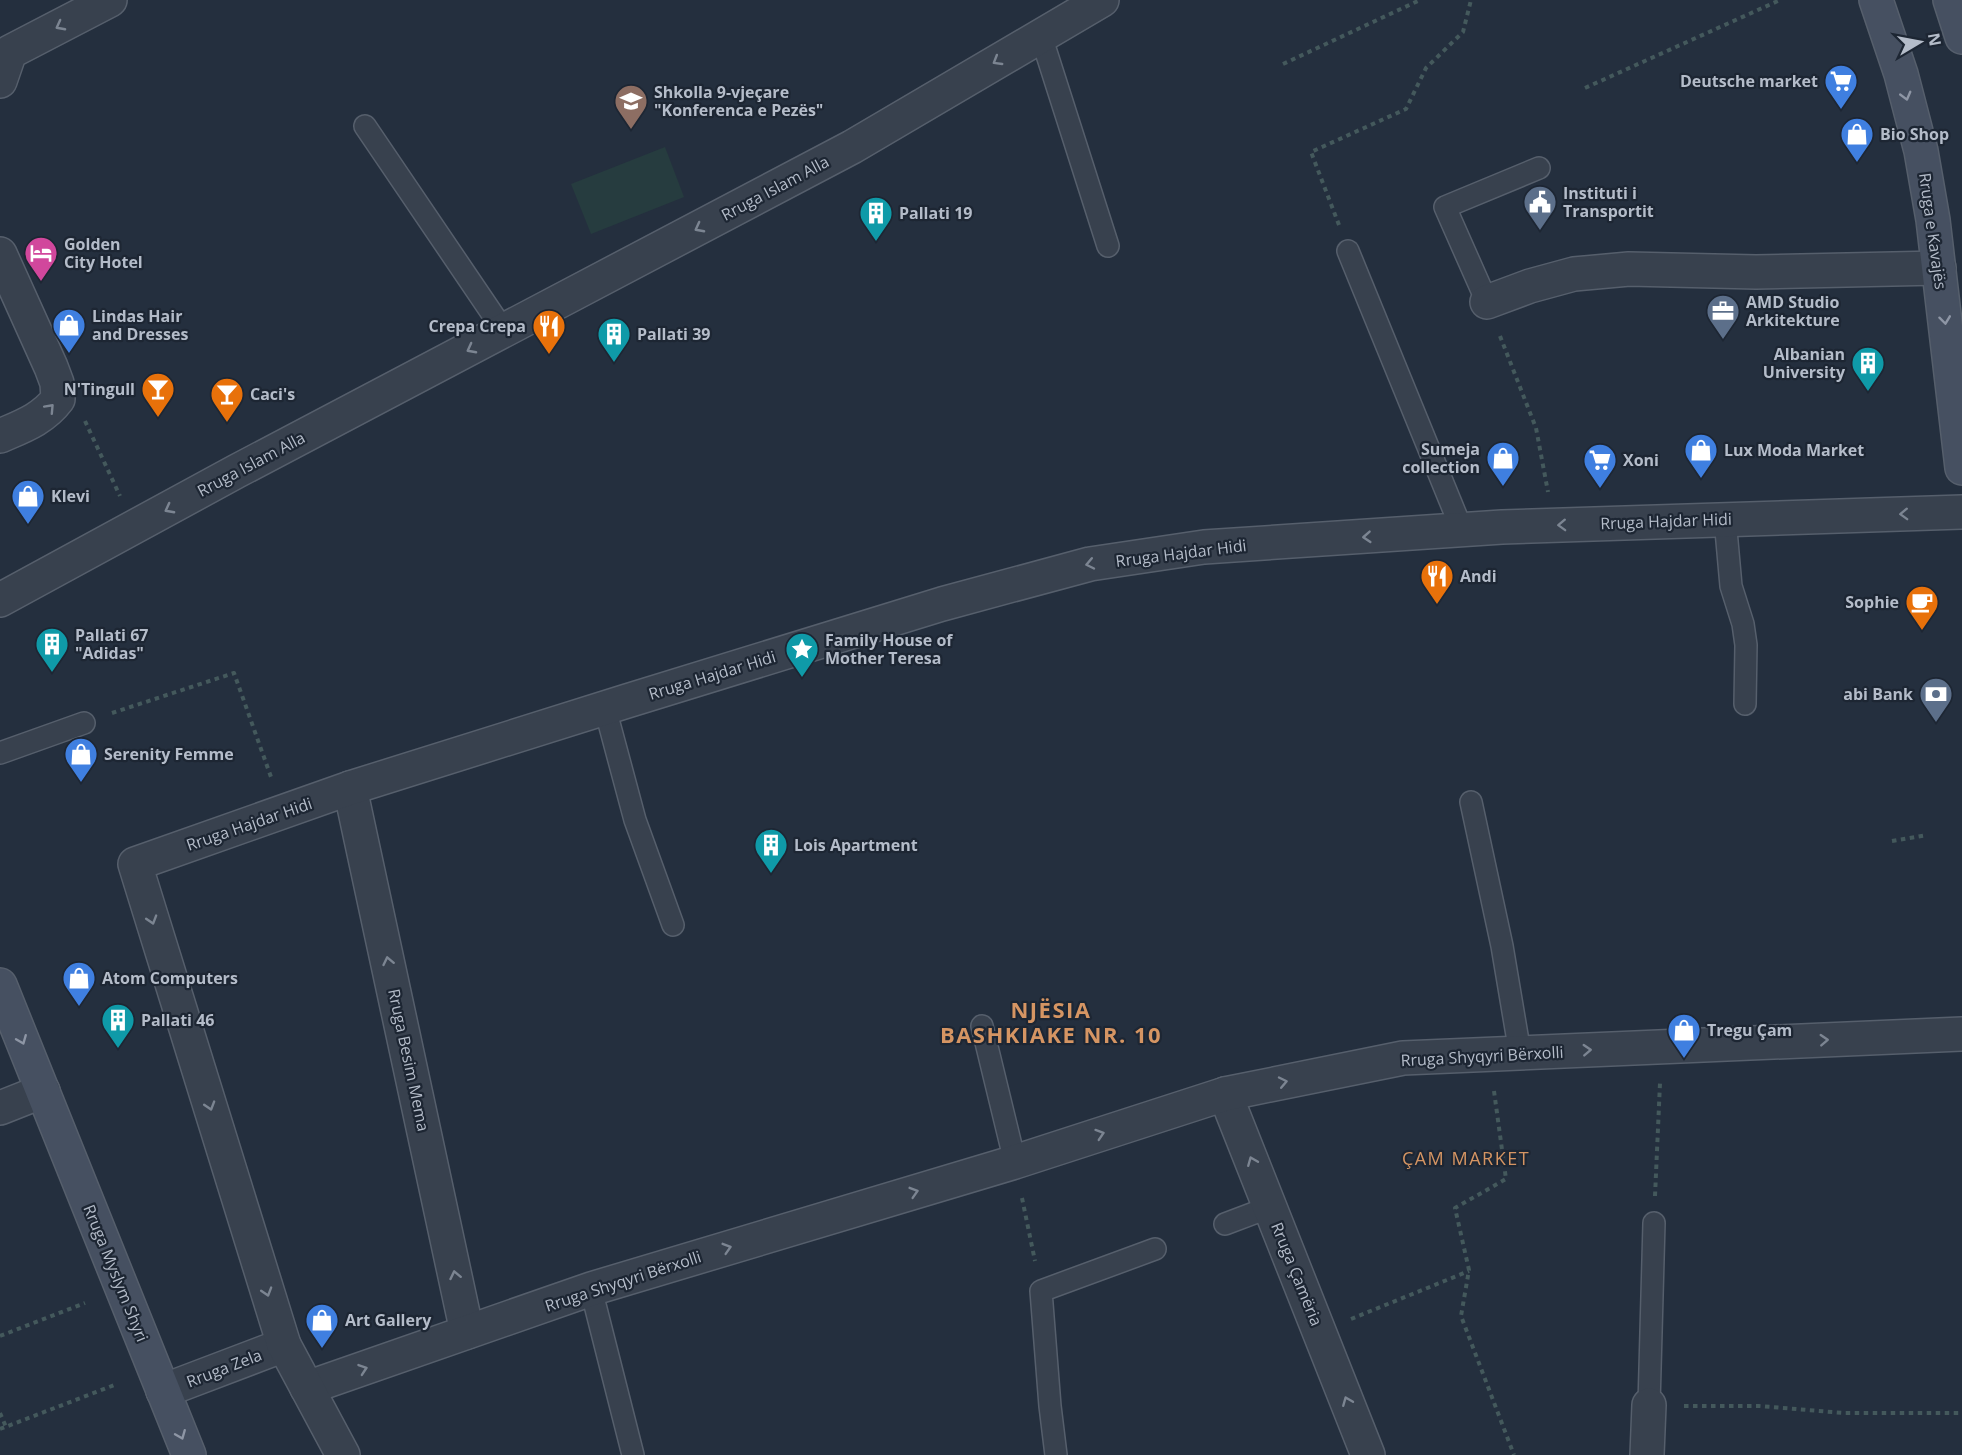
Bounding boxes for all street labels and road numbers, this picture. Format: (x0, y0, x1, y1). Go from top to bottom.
street label: Rruga Islam Alla (717, 150, 833, 226)
street label: Rruga e Kavajës (1914, 171, 1952, 291)
street label: Rruga Islam Alla (193, 426, 309, 502)
street label: Rruga Hajdar Hidi (1600, 508, 1732, 534)
street label: Rruga Hajdar Hidi (1114, 534, 1248, 572)
street label: Rruga Hajdar Hidi (646, 645, 778, 705)
street label: Rruga Hajdar Hidi (183, 792, 315, 856)
street label: Rruga Besim Mema (383, 987, 435, 1133)
street label: Rruga Shyqyri Bërxolli (1400, 1041, 1564, 1071)
street label: Rruga Myslym Shyri (78, 1201, 154, 1345)
street label: Rruga Çamëria (1266, 1219, 1328, 1329)
street label: Rruga Shyqyri Bërxolli (542, 1245, 704, 1317)
street label: Rruga Zela (183, 1344, 265, 1392)

